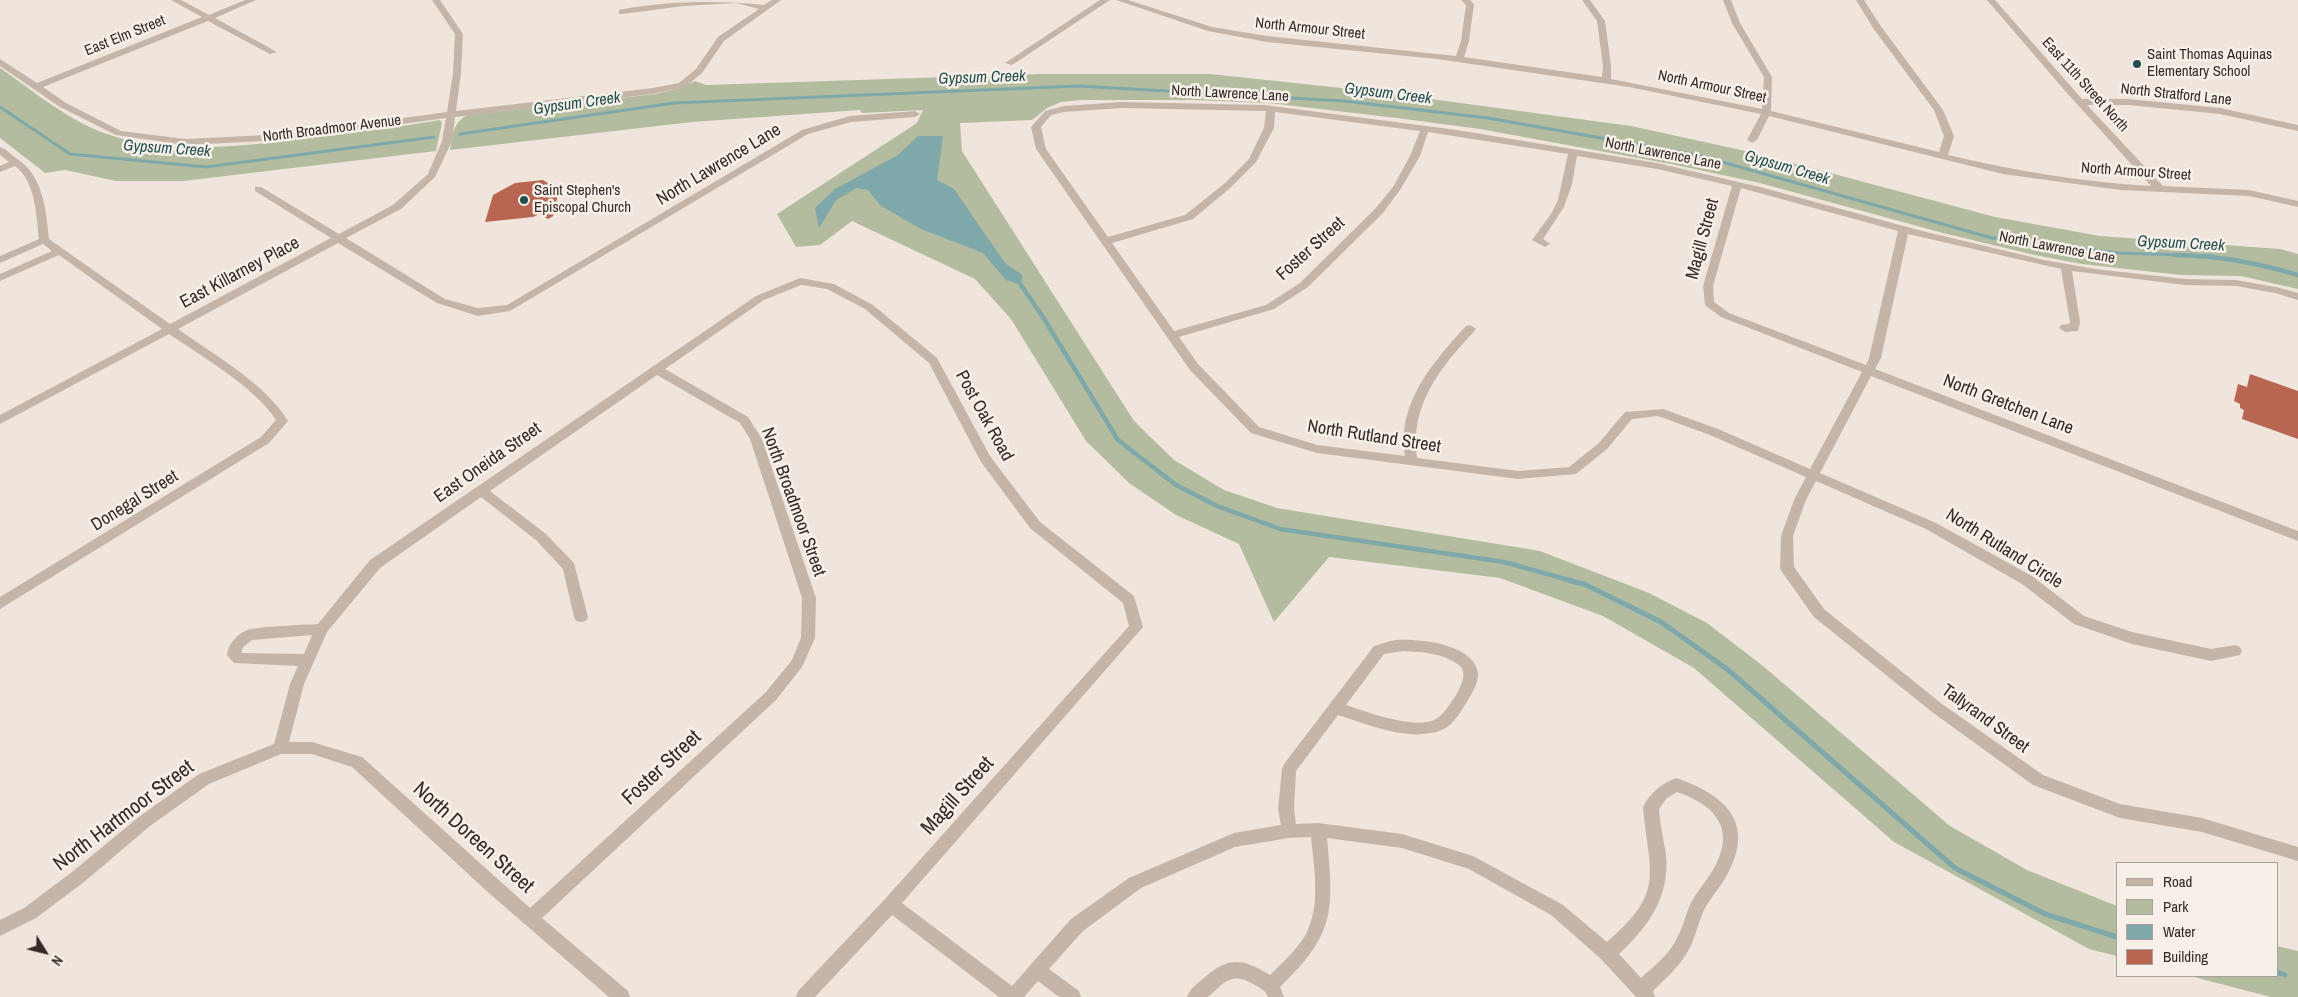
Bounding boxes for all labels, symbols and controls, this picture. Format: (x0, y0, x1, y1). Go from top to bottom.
street label: East Elm Street (82, 12, 168, 60)
street label: North Armour Street (1254, 14, 1366, 44)
street label: East 11th Street North (2038, 34, 2132, 136)
place label: Saint Thomas Aquinas Elementary School (2147, 46, 2272, 81)
marker: Saint Thomas Aquinas Elementary School (2131, 58, 2143, 70)
water label: Gypsum Creek (938, 67, 1026, 89)
street label: North Armour Street (1656, 67, 1768, 107)
water label: Gypsum Creek (1343, 79, 1433, 109)
street label: North Stratford Lane (2120, 80, 2232, 110)
street label: North Lawrence Lane (1171, 82, 1289, 106)
water label: Gypsum Creek (532, 88, 622, 120)
street label: North Broadmoor Avenue (262, 112, 402, 146)
street label: North Lawrence Lane (653, 119, 785, 211)
street label: North Lawrence Lane (1604, 134, 1722, 174)
water label: Gypsum Creek (123, 136, 211, 162)
water label: Gypsum Creek (1742, 147, 1832, 189)
street label: North Armour Street (2080, 159, 2192, 185)
place label: Saint Stephen's Episcopal Church (534, 182, 631, 217)
marker: Saint Stephen's Episcopal Church (518, 194, 530, 206)
street label: Magill Street (1682, 196, 1724, 282)
street label: Foster Street (1272, 213, 1350, 285)
street label: North Lawrence Lane (1998, 228, 2116, 268)
street label: East Killarney Place (177, 232, 303, 314)
water label: Gypsum Creek (2137, 232, 2225, 256)
street label: Post Oak Road (950, 367, 1018, 465)
street label: North Gretchen Lane (1940, 370, 2076, 440)
street label: North Rutland Street (1306, 416, 1442, 458)
street label: East Oneida Street (430, 418, 546, 508)
street label: North Broadmoor Street (756, 425, 830, 579)
street label: Donegal Street (88, 466, 182, 536)
street label: North Rutland Circle (1942, 504, 2066, 594)
street label: Tallyrand Street (1937, 680, 2033, 758)
street label: Foster Street (617, 725, 707, 811)
street label: Magill Street (916, 752, 1000, 840)
street label: North Hartmoor Street (49, 755, 199, 877)
street label: North Doreen Street (407, 777, 539, 899)
legend (2116, 862, 2278, 977)
text: Road (2163, 871, 2192, 892)
text: Park (2163, 896, 2188, 917)
text: Water (2163, 921, 2195, 942)
north arrow (20, 927, 70, 977)
text: Building (2163, 946, 2208, 967)
text: N (47, 952, 67, 969)

